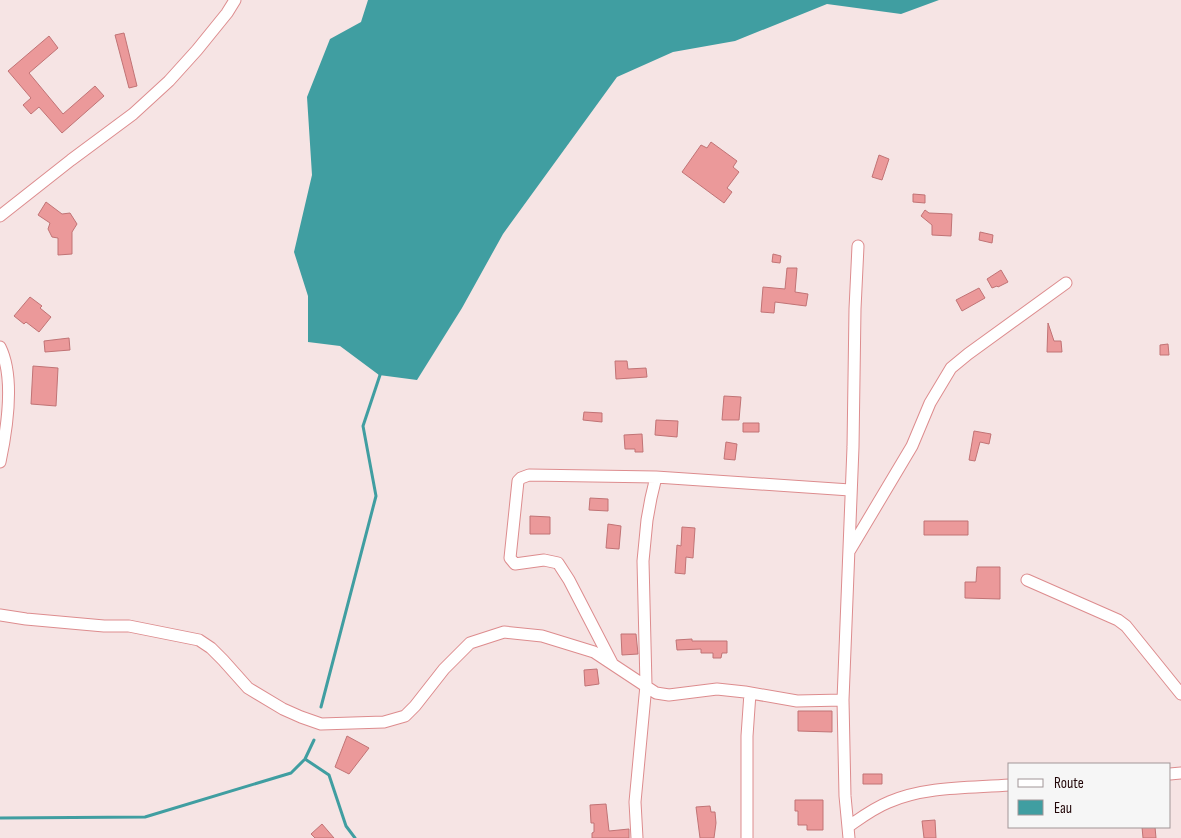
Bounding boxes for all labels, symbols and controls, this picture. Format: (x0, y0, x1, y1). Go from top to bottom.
legend (1008, 763, 1171, 828)
text: Route (1054, 774, 1084, 793)
text: Eau (1054, 799, 1072, 818)

